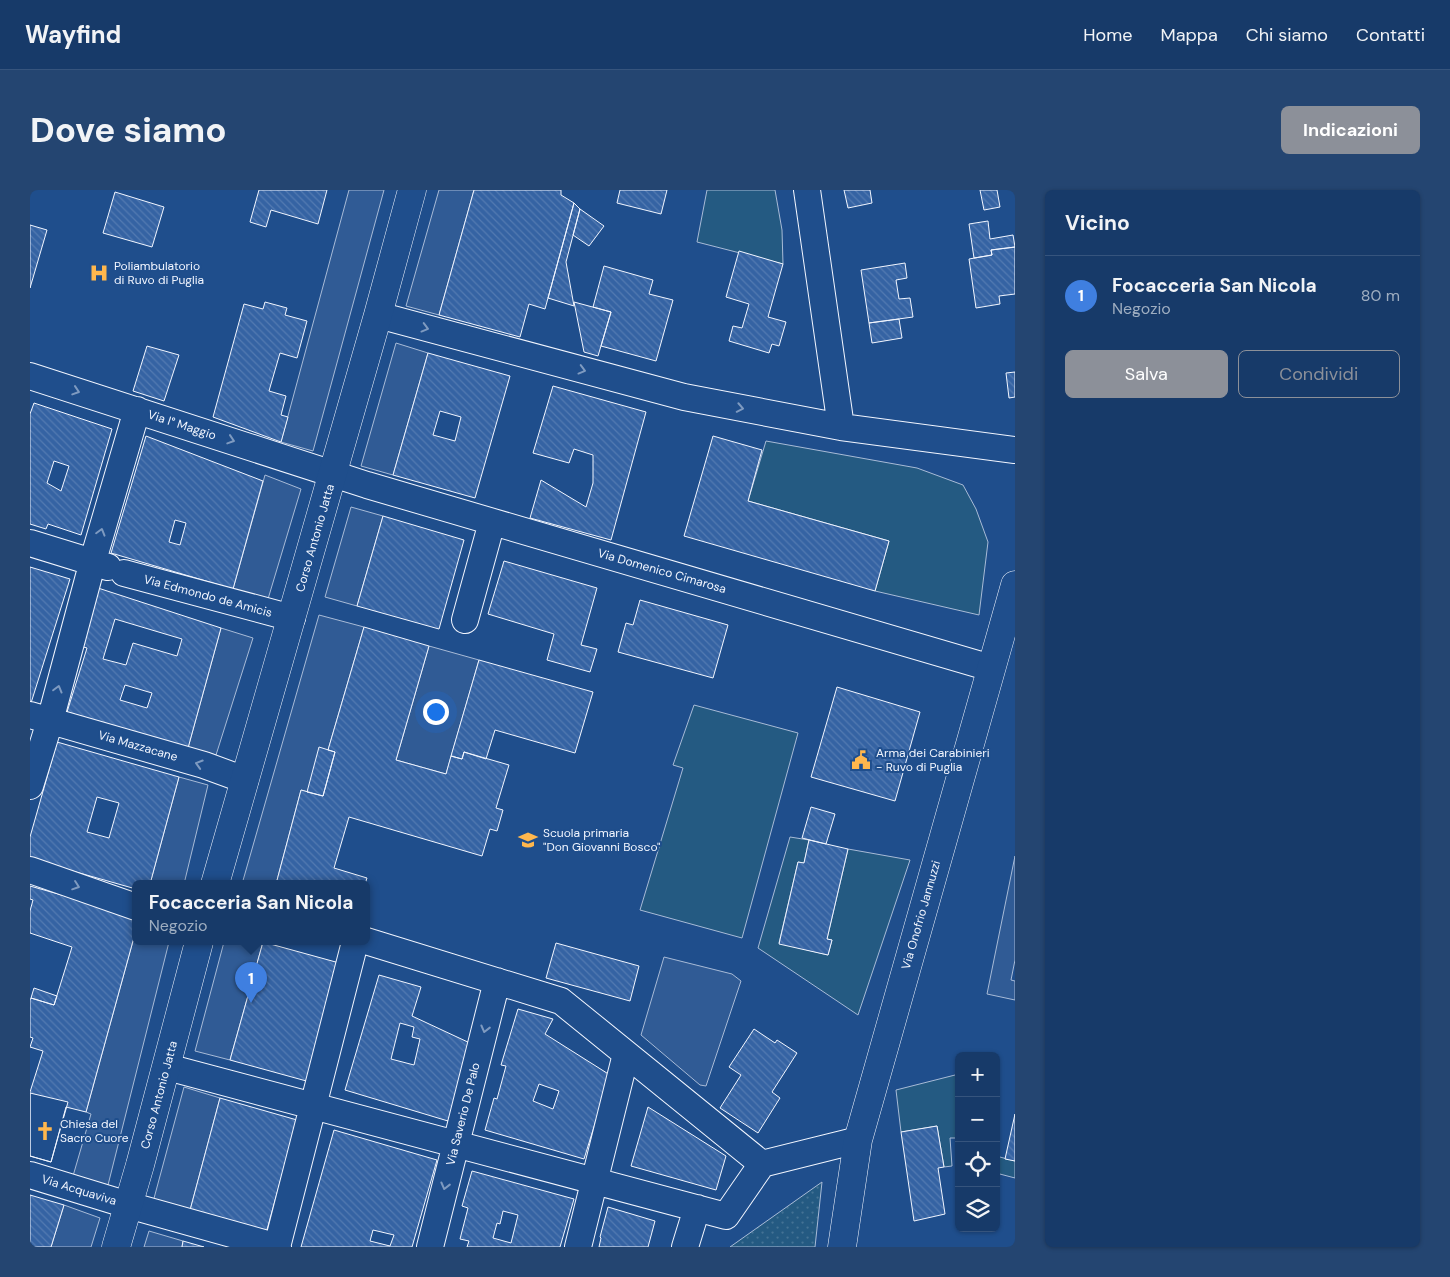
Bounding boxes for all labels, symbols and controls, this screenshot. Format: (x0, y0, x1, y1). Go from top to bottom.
text: Wayfind (25, 19, 121, 50)
text: Home (1083, 23, 1133, 47)
text: Mappa (1161, 23, 1218, 47)
text: Chi siamo (1246, 23, 1328, 47)
text: Contatti (1356, 23, 1425, 47)
button: Indicazioni (1281, 106, 1420, 154)
text: Dove siamo (30, 107, 227, 153)
text: Vicino (1065, 209, 1130, 237)
place label: Poliambulatorio di Ruvo di Puglia (114, 258, 204, 288)
hospital icon: Poliambulatorio di Ruvo di Puglia (88, 262, 110, 284)
text: Focacceria San Nicola (1112, 273, 1317, 298)
text: 1 (1078, 285, 1084, 306)
text: 80 m (1361, 285, 1400, 306)
text: Negozio (1112, 298, 1171, 319)
one-way arrow (421, 322, 429, 332)
button: Salva (1065, 350, 1228, 398)
button: Condividi (1238, 350, 1400, 398)
one-way arrow (578, 364, 586, 374)
one-way arrow (72, 385, 80, 395)
one-way arrow (736, 402, 745, 412)
street label: Via I° Maggio (146, 406, 218, 444)
one-way arrow (226, 435, 235, 445)
street label: Corso Antonio Jatta (292, 482, 338, 594)
one-way arrow (96, 529, 106, 537)
street label: Via Domenico Cimarosa (596, 545, 728, 597)
street label: Via Edmondo de Amicis (142, 571, 274, 621)
one-way arrow (53, 686, 63, 694)
your location (423, 699, 449, 725)
street label: Via Mazzacane (96, 727, 180, 765)
place label: Arma dei Carabinieri - Ruvo di Puglia (876, 745, 990, 775)
public building icon: Arma dei Carabinieri - Ruvo di Puglia (850, 749, 872, 771)
one-way arrow (195, 759, 203, 769)
place label: Scuola primaria "Don Giovanni Bosco" (543, 825, 661, 855)
school or university icon: Scuola primaria "Don Giovanni Bosco" (517, 829, 539, 851)
street label: Via Onofrio Jannuzzi (898, 859, 944, 971)
one-way arrow (71, 880, 80, 890)
popup (132, 880, 370, 945)
text: Focacceria San Nicola (149, 890, 353, 915)
text: Negozio (149, 915, 208, 936)
pin: 1 (235, 962, 267, 1003)
one-way arrow (480, 1024, 491, 1033)
street label: Corso Antonio Jatta (137, 1039, 181, 1151)
map controls (955, 1052, 1000, 1232)
button: + (955, 1052, 1000, 1097)
street label: Via Saverio De Palo (442, 1061, 484, 1167)
button: − (955, 1097, 1000, 1142)
place label: Chiesa del Sacro Cuore (60, 1116, 129, 1146)
church icon: Chiesa del Sacro Cuore (34, 1120, 56, 1142)
button: locate (955, 1142, 1000, 1187)
street label: Via Acquaviva (40, 1171, 118, 1209)
one-way arrow (440, 1182, 451, 1191)
button: layers (955, 1187, 1000, 1232)

